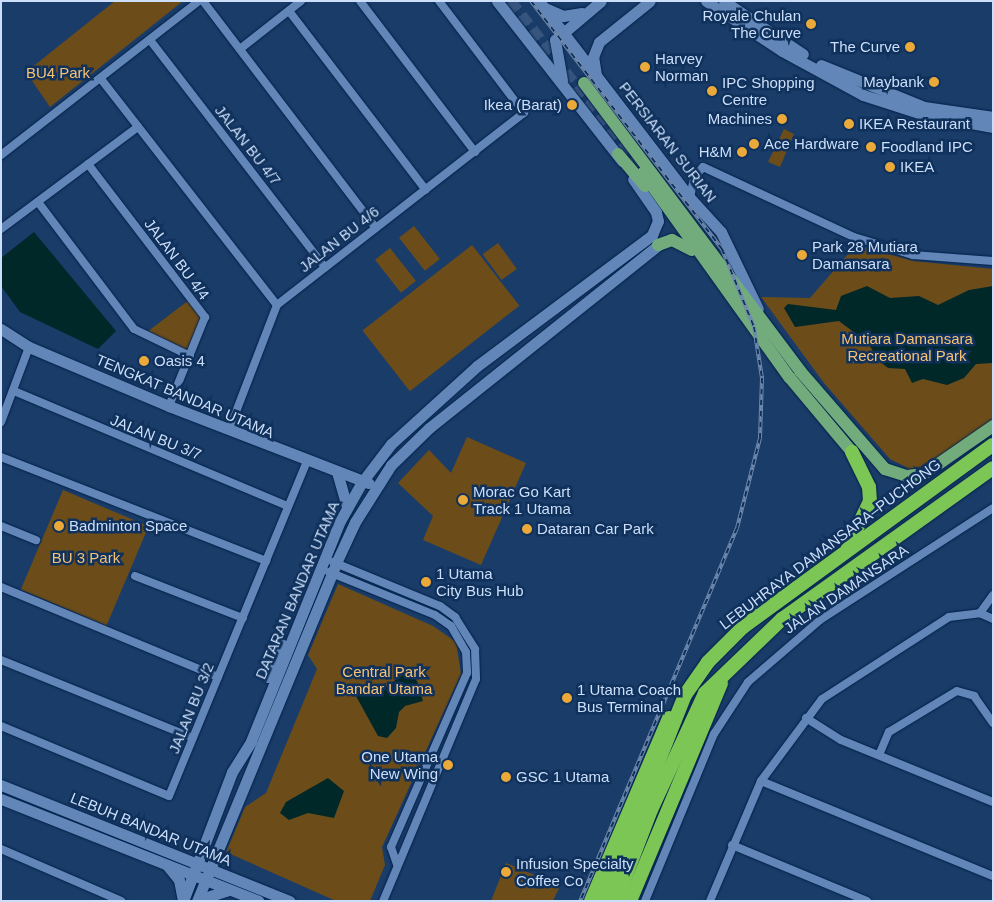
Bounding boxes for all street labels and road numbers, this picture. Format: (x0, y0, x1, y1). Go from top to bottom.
street label: PERSIARAN SURIAN (615, 78, 721, 206)
street label: JALAN BU 4/7 (211, 101, 285, 189)
street label: JALAN BU 4/6 (295, 202, 383, 276)
street label: JALAN BU 4/4 (141, 215, 213, 303)
street label: TENGKAT BANDAR UTAMA (93, 350, 277, 442)
street label: JALAN BU 3/7 (108, 411, 204, 463)
street label: LEBUHRAYA DAMANSARA–PUCHONG (716, 455, 944, 633)
street label: DATARAN BANDAR UTAMA (251, 498, 343, 682)
street label: JALAN DAMANSARA (781, 541, 911, 637)
street label: JALAN BU 3/2 (165, 660, 217, 756)
street label: LEBUH BANDAR UTAMA (68, 788, 234, 870)

